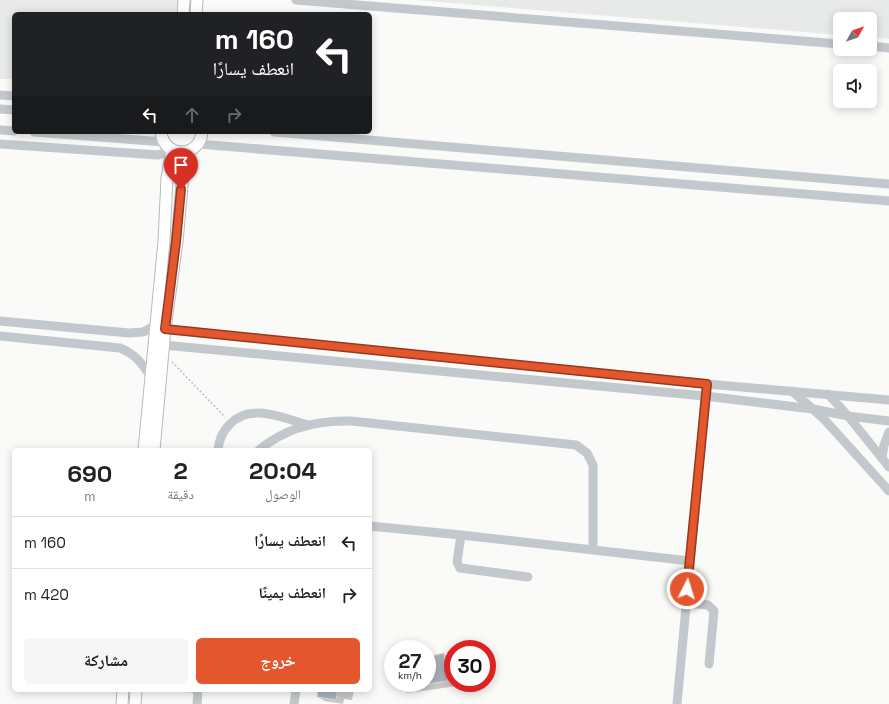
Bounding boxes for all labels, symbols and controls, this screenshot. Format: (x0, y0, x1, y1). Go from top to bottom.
north arrow (833, 12, 877, 56)
map controls (833, 12, 877, 108)
text: 160 m (215, 21, 294, 57)
icon: left (308, 28, 360, 80)
text: انعطف يسارًا (213, 57, 294, 80)
button: sound (833, 64, 877, 108)
icon: left (139, 104, 161, 126)
icon: ahead (181, 104, 203, 126)
icon: right (223, 104, 245, 126)
pin (164, 148, 198, 189)
icon: arrive (170, 154, 192, 176)
text: 2 (174, 455, 188, 486)
text: 20:04 (249, 455, 317, 486)
text: 690 (67, 458, 112, 489)
text: دقيقة (168, 486, 194, 503)
text: الوصول (265, 486, 301, 503)
text: m (84, 488, 95, 505)
text: انعطف يسارًا (254, 531, 326, 550)
icon: left (338, 532, 360, 554)
text: 160 m (24, 533, 66, 552)
position arrow (666, 568, 708, 610)
text: انعطف يمينًا (259, 583, 326, 602)
icon: right (338, 584, 360, 606)
text: 420 m (24, 585, 69, 604)
button: مشاركة (24, 638, 188, 684)
button: خروج (196, 638, 360, 684)
speed limit sign: 30 (444, 640, 496, 692)
text: 27 (399, 648, 421, 674)
text: km/h (398, 669, 422, 682)

